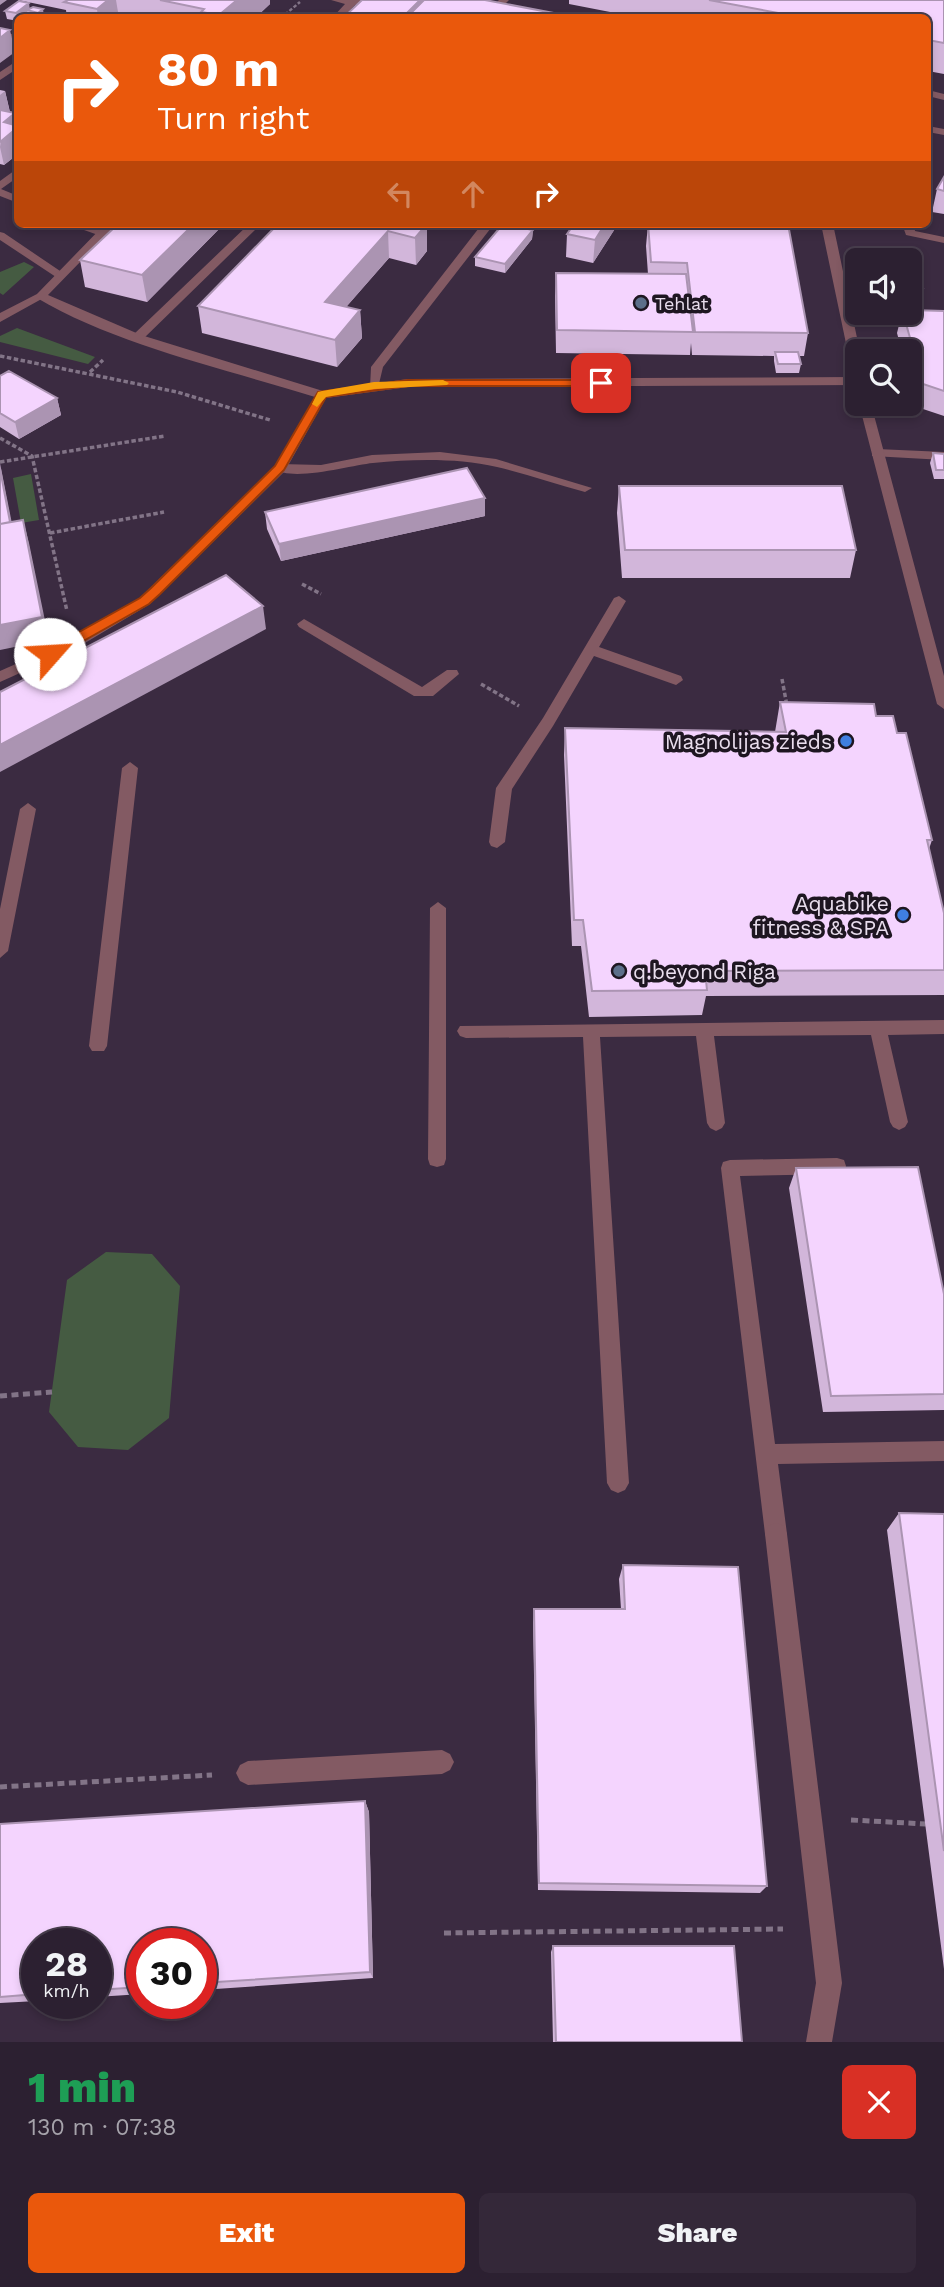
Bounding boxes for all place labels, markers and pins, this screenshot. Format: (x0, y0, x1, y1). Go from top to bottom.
place label: Tehlat (655, 293, 709, 314)
marker: Tehlat (633, 295, 649, 311)
pin (571, 353, 631, 413)
place label: Magnolijas zieds (665, 729, 832, 754)
marker: Magnolijas zieds (838, 733, 854, 749)
place label: Aquabike fitness & SPA (753, 891, 889, 940)
marker: Aquabike fitness & SPA (895, 907, 911, 923)
place label: q.beyond Riga (633, 959, 776, 984)
marker: q.beyond Riga (611, 963, 627, 979)

